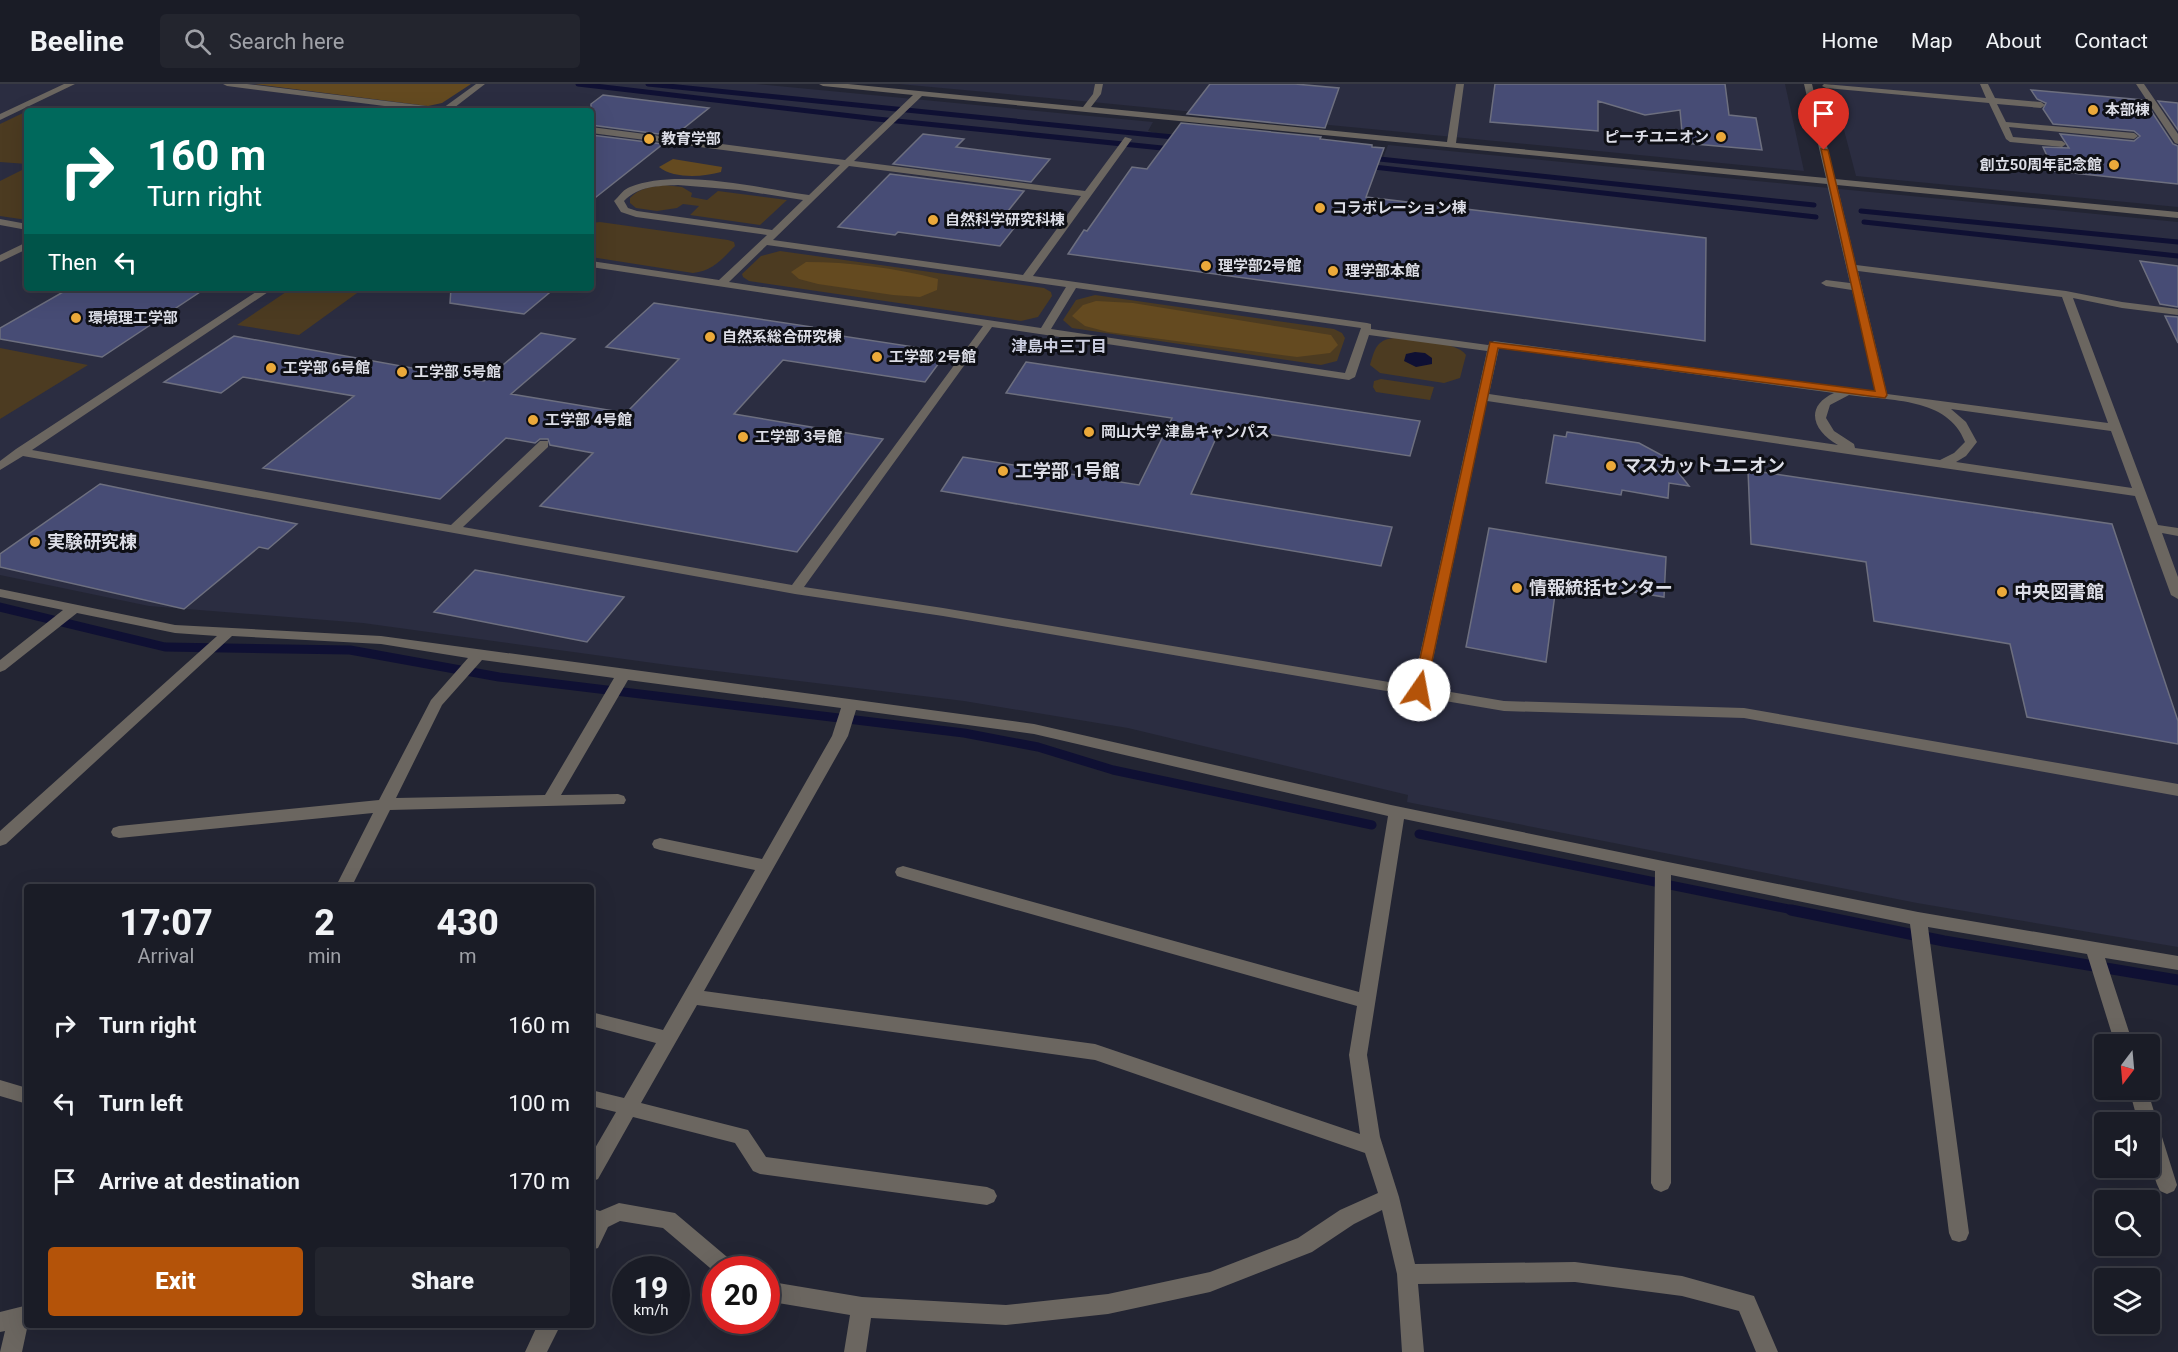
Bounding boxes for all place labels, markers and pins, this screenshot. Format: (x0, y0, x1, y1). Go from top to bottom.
pin (1798, 88, 1849, 150)
place label: 本部棟 (2105, 101, 2150, 119)
marker: 本部棟 (2086, 103, 2100, 117)
place label: ピーチユニオン (1604, 128, 1709, 146)
place label: 教育学部 (661, 130, 721, 148)
marker: ピーチユニオン (1714, 130, 1728, 144)
marker: 教育学部 (642, 132, 656, 146)
place label: 創立50周年記念館 (1980, 156, 2102, 174)
marker: 創立50周年記念館 (2107, 158, 2121, 172)
place label: コラボレーション棟 (1332, 199, 1467, 217)
marker: コラボレーション棟 (1313, 201, 1327, 215)
place label: 自然科学研究科棟 (945, 211, 1065, 229)
marker: 自然科学研究科棟 (926, 213, 940, 227)
place label: 理学部2号館 (1218, 257, 1302, 275)
marker: 理学部2号館 (1199, 259, 1213, 273)
place label: 理学部本館 (1345, 262, 1420, 280)
marker: 理学部本館 (1326, 264, 1340, 278)
place label: 環境理工学部 (88, 309, 178, 327)
marker: 環境理工学部 (69, 311, 83, 325)
place label: 自然系総合研究棟 (722, 328, 842, 346)
marker: 自然系総合研究棟 (703, 330, 717, 344)
place label: 工学部 2号館 (889, 348, 976, 366)
marker: 工学部 2号館 (870, 350, 884, 364)
place label: 工学部 6号館 (283, 359, 370, 377)
marker: 工学部 6号館 (264, 361, 278, 375)
place label: 工学部 5号館 (414, 363, 501, 381)
marker: 工学部 5号館 (395, 365, 409, 379)
place label: 工学部 4号館 (545, 411, 632, 429)
marker: 工学部 4号館 (526, 413, 540, 427)
place label: 岡山大学 津島キャンパス (1101, 423, 1270, 441)
marker: 岡山大学 津島キャンパス (1082, 425, 1096, 439)
place label: 工学部 3号館 (755, 428, 842, 446)
marker: 工学部 3号館 (736, 430, 750, 444)
place label: マスカットユニオン (1623, 455, 1785, 476)
marker: マスカットユニオン (1604, 459, 1618, 473)
place label: 工学部 1号館 (1015, 460, 1120, 481)
marker: 工学部 1号館 (996, 464, 1010, 478)
place label: 実験研究棟 (47, 531, 137, 552)
marker: 実験研究棟 (28, 535, 42, 549)
place label: 情報統括センター (1529, 577, 1673, 598)
marker: 情報統括センター (1510, 581, 1524, 595)
place label: 中央図書館 (2014, 581, 2104, 602)
marker: 中央図書館 (1995, 585, 2009, 599)

